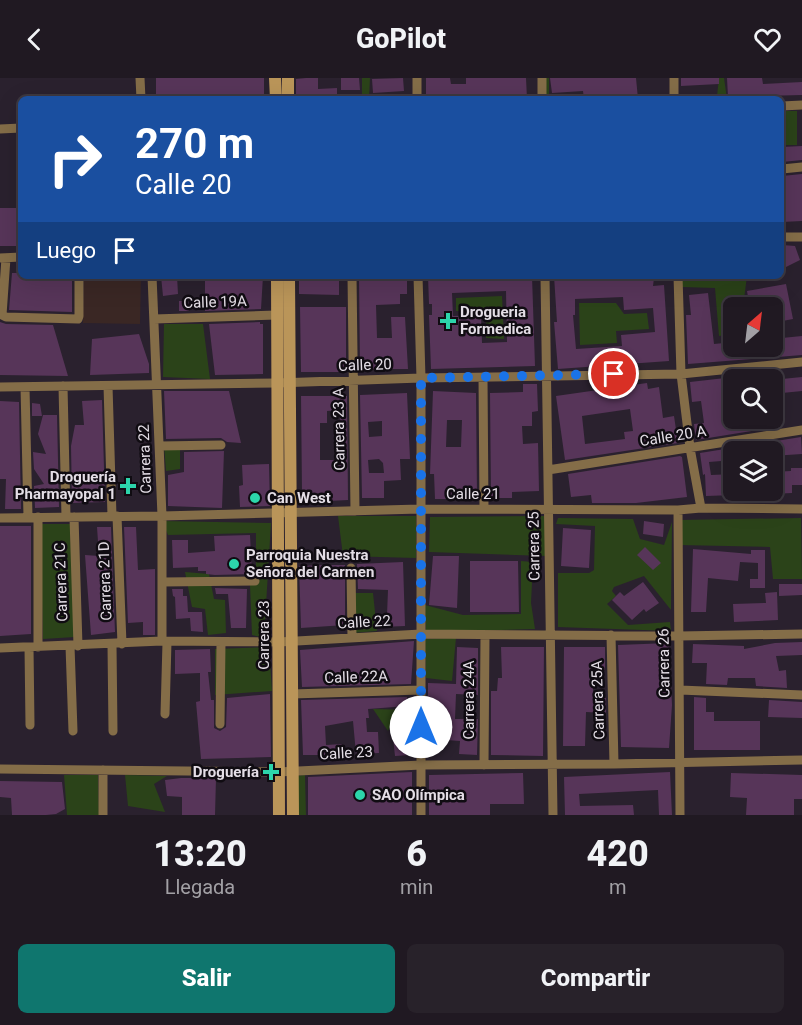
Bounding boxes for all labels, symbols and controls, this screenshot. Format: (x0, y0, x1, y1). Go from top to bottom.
icon: back (18, 23, 51, 56)
text: GoPilot (356, 23, 446, 55)
icon: heart (751, 23, 784, 56)
text: 270 m (135, 119, 254, 168)
icon: right (36, 120, 114, 198)
text: Calle 20 (135, 169, 232, 201)
icon: arrive (108, 234, 141, 267)
text: Luego (36, 238, 96, 263)
street label: Calle 19A (183, 292, 247, 312)
north arrow (723, 297, 783, 357)
map controls (723, 297, 783, 501)
place label: Drogueria Formedica (460, 303, 531, 338)
marker: Drogueria Formedica (441, 314, 455, 328)
pin (588, 348, 639, 399)
street label: Calle 20 (338, 355, 392, 375)
icon: arrive (597, 357, 630, 390)
button: search (723, 369, 783, 429)
street label: Carrera 23 A (329, 387, 349, 471)
street label: Calle 20 A (638, 422, 708, 450)
street label: Carrera 22 (135, 424, 155, 494)
button: layers (723, 441, 783, 501)
place label: Droguería Pharmayopal 1 (15, 468, 116, 503)
marker: Droguería Pharmayopal 1 (121, 479, 135, 493)
street label: Calle 21 (446, 485, 500, 503)
place label: Can West (267, 489, 331, 507)
marker: Can West (248, 491, 262, 505)
street label: Carrera 25 (524, 511, 544, 581)
street label: Carrera 21D (95, 541, 115, 621)
street label: Carrera 21C (51, 542, 71, 622)
place label: Parroquia Nuestra Señora del Carmen (246, 546, 374, 581)
marker: Parroquia Nuestra Señora del Carmen (227, 557, 241, 571)
street label: Carrera 23 (255, 600, 273, 670)
street label: Calle 22 (337, 612, 391, 632)
street label: Carrera 26 (654, 628, 674, 698)
street label: Carrera 24A (460, 660, 478, 740)
street label: Carrera 25A (588, 660, 608, 740)
street label: Calle 22A (324, 667, 388, 687)
position arrow (389, 695, 453, 759)
street label: Calle 23 (319, 743, 373, 763)
place label: Droguería (193, 763, 259, 781)
marker: Droguería (264, 765, 278, 779)
place label: SAO Olímpica (372, 786, 465, 804)
marker: SAO Olímpica (353, 788, 367, 802)
text: 13:20 (153, 833, 247, 875)
text: 6 (406, 833, 427, 875)
text: 420 (587, 833, 649, 875)
text: Llegada (165, 875, 235, 899)
text: min (400, 875, 433, 899)
text: m (609, 875, 626, 899)
button: Salir (18, 944, 395, 1013)
button: Compartir (407, 944, 784, 1013)

